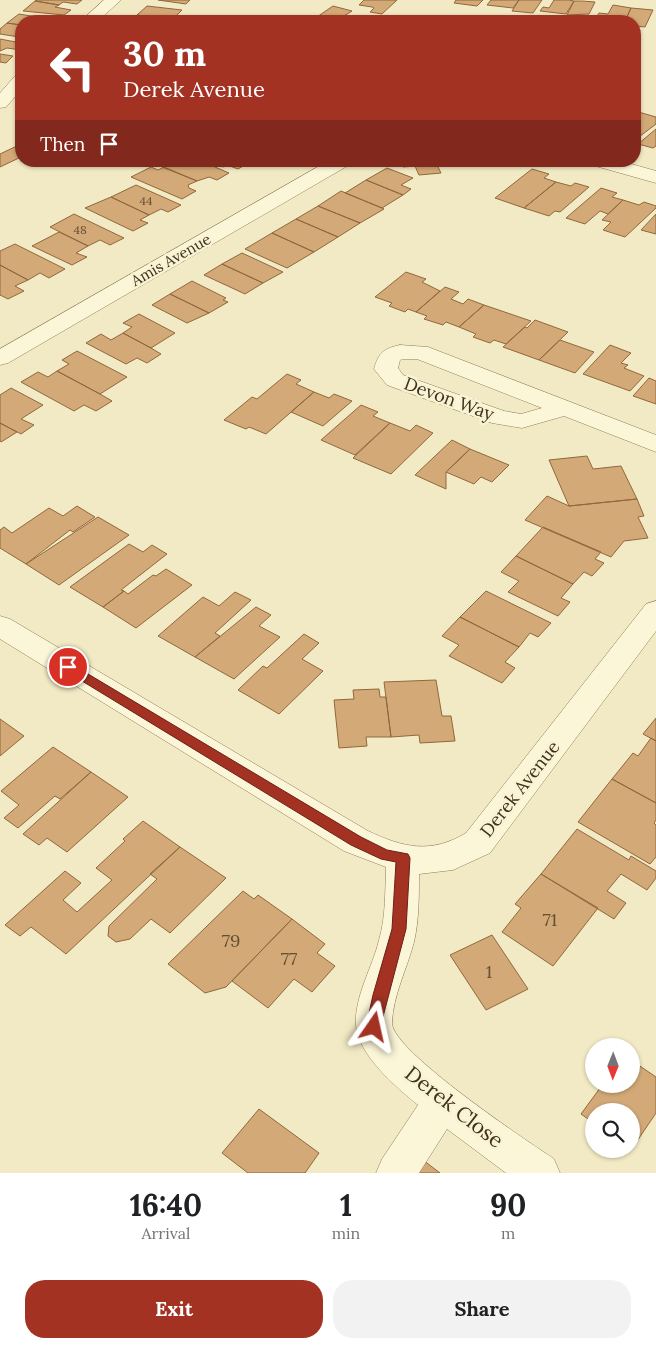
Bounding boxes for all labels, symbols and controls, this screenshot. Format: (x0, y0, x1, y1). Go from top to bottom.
text: 30 m (123, 31, 206, 76)
icon: left (40, 35, 105, 100)
text: Derek Avenue (123, 75, 265, 103)
icon: arrive (95, 130, 123, 158)
text: Then (40, 132, 85, 156)
house number: 44 (139, 193, 153, 208)
house number: 48 (73, 222, 87, 237)
street label: Amis Avenue (127, 229, 214, 291)
street label: Devon Way (401, 372, 498, 426)
pin (47, 646, 89, 688)
icon: arrive (54, 653, 82, 681)
street label: Derek Avenue (475, 736, 565, 842)
house number: 71 (543, 908, 557, 931)
house number: 79 (222, 929, 240, 952)
house number: 77 (281, 947, 297, 970)
house number: 1 (486, 960, 492, 983)
position arrow (347, 1000, 399, 1052)
north arrow (585, 1038, 640, 1092)
map controls (585, 1038, 640, 1158)
street label: Derek Close (400, 1060, 509, 1154)
button: search (585, 1103, 640, 1158)
text: 16:40 (130, 1186, 202, 1224)
text: 1 (340, 1186, 352, 1224)
text: 90 (490, 1186, 526, 1224)
text: Arrival (141, 1223, 190, 1243)
text: min (332, 1223, 360, 1243)
text: m (501, 1223, 515, 1243)
button: Exit (25, 1280, 323, 1338)
button: Share (333, 1280, 631, 1338)

